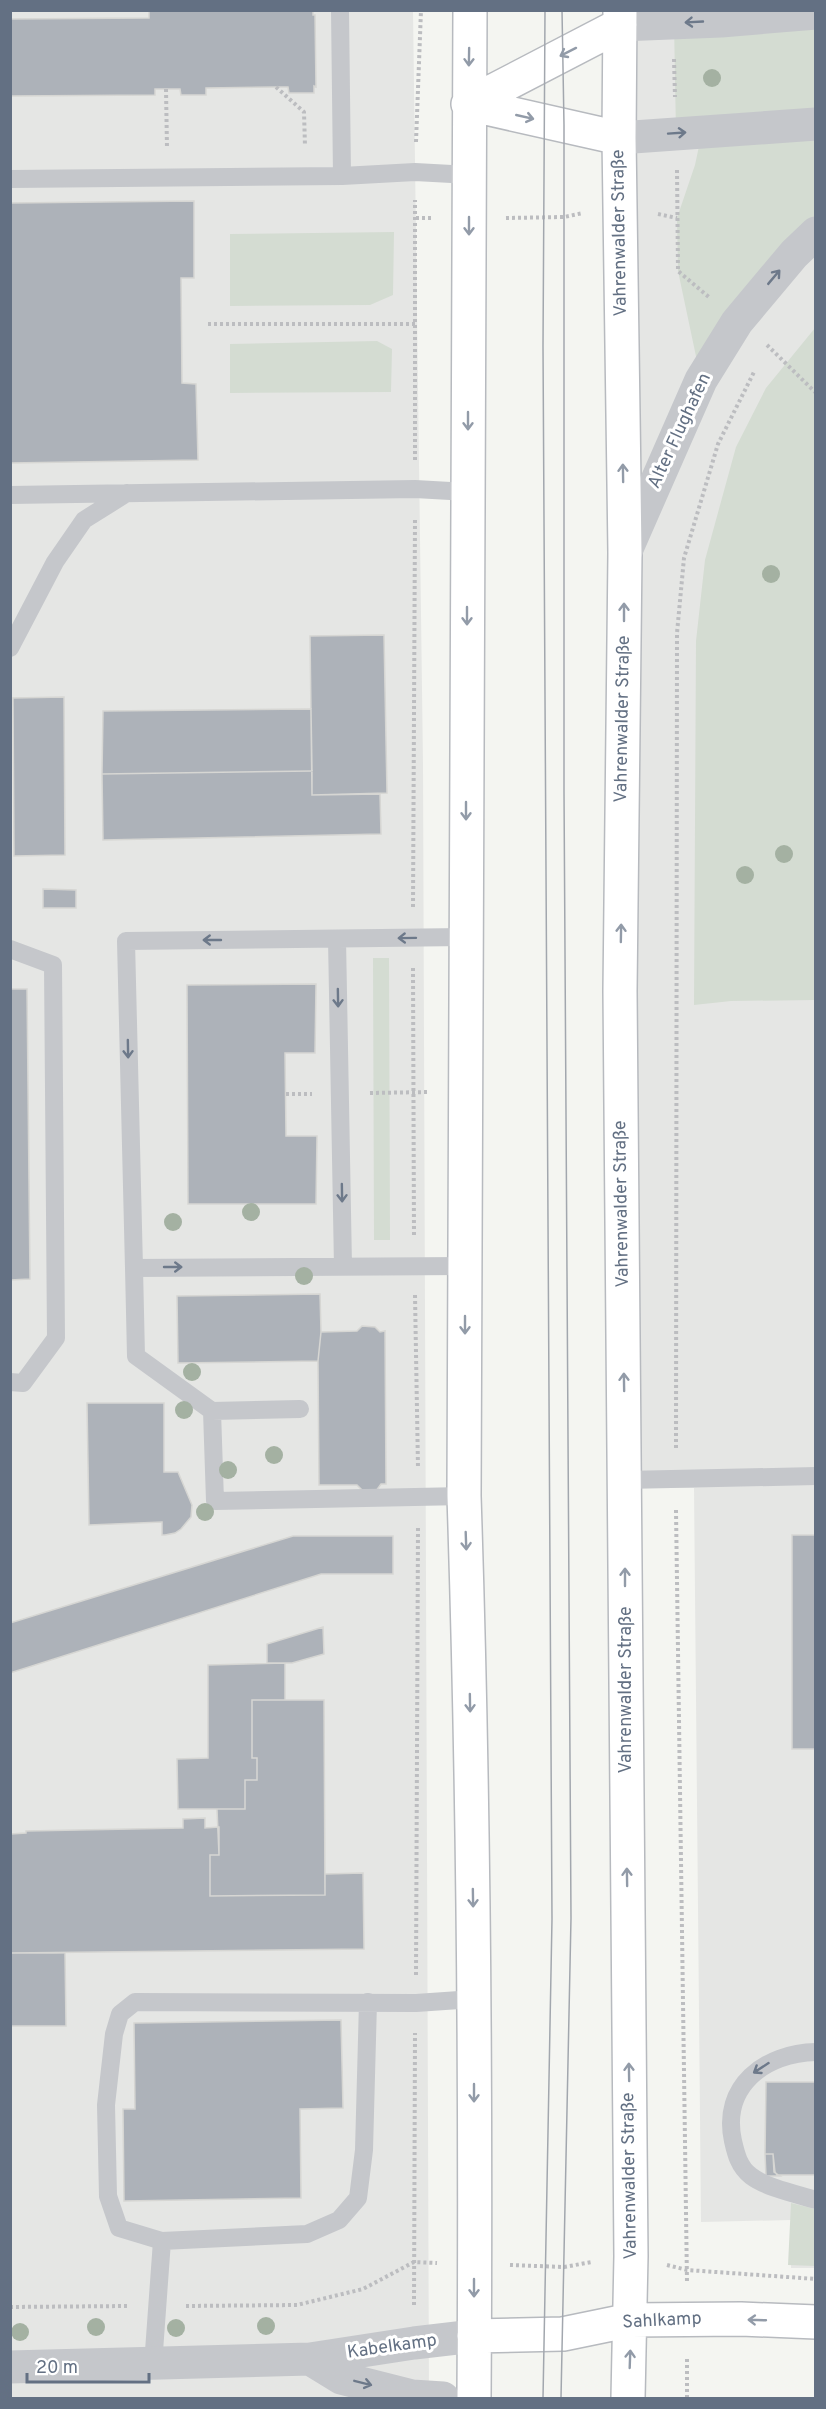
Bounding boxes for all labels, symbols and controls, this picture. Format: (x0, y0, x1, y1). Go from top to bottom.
one-way arrow (685, 16, 705, 27)
one-way arrow (559, 46, 577, 58)
one-way arrow (463, 47, 475, 67)
one-way arrow (516, 111, 535, 123)
one-way arrow (666, 128, 686, 139)
street label: Vahrenwalder Straße (607, 149, 633, 317)
one-way arrow (463, 215, 475, 235)
one-way arrow (768, 269, 781, 285)
street label: Alter Flughafen (643, 370, 717, 492)
one-way arrow (462, 410, 474, 430)
one-way arrow (618, 464, 629, 484)
one-way arrow (618, 602, 630, 622)
one-way arrow (461, 605, 473, 625)
street label: Vahrenwalder Straße (610, 635, 636, 803)
one-way arrow (460, 800, 472, 820)
one-way arrow (615, 923, 627, 943)
one-way arrow (397, 932, 417, 944)
one-way arrow (202, 934, 222, 946)
one-way arrow (332, 987, 344, 1007)
one-way arrow (123, 1039, 134, 1059)
street label: Vahrenwalder Straße (609, 1120, 635, 1288)
one-way arrow (336, 1182, 348, 1202)
one-way arrow (163, 1262, 183, 1273)
one-way arrow (459, 1314, 471, 1334)
one-way arrow (618, 1373, 630, 1393)
one-way arrow (460, 1530, 471, 1550)
one-way arrow (619, 1568, 631, 1588)
street label: Vahrenwalder Straße (615, 1606, 638, 1774)
one-way arrow (464, 1692, 476, 1712)
one-way arrow (622, 1868, 633, 1888)
one-way arrow (467, 1887, 478, 1907)
one-way arrow (753, 2062, 769, 2074)
one-way arrow (623, 2063, 635, 2083)
one-way arrow (468, 2082, 480, 2102)
street label: Vahrenwalder Straße (617, 2092, 643, 2260)
one-way arrow (468, 2277, 480, 2297)
street label: Sahlkamp (622, 2307, 702, 2335)
one-way arrow (748, 2314, 768, 2325)
street label: Kabelkamp (346, 2329, 438, 2365)
scale bar (27, 2346, 148, 2384)
one-way arrow (624, 2350, 635, 2370)
text: 20 m (36, 2357, 78, 2380)
one-way arrow (353, 2378, 372, 2390)

